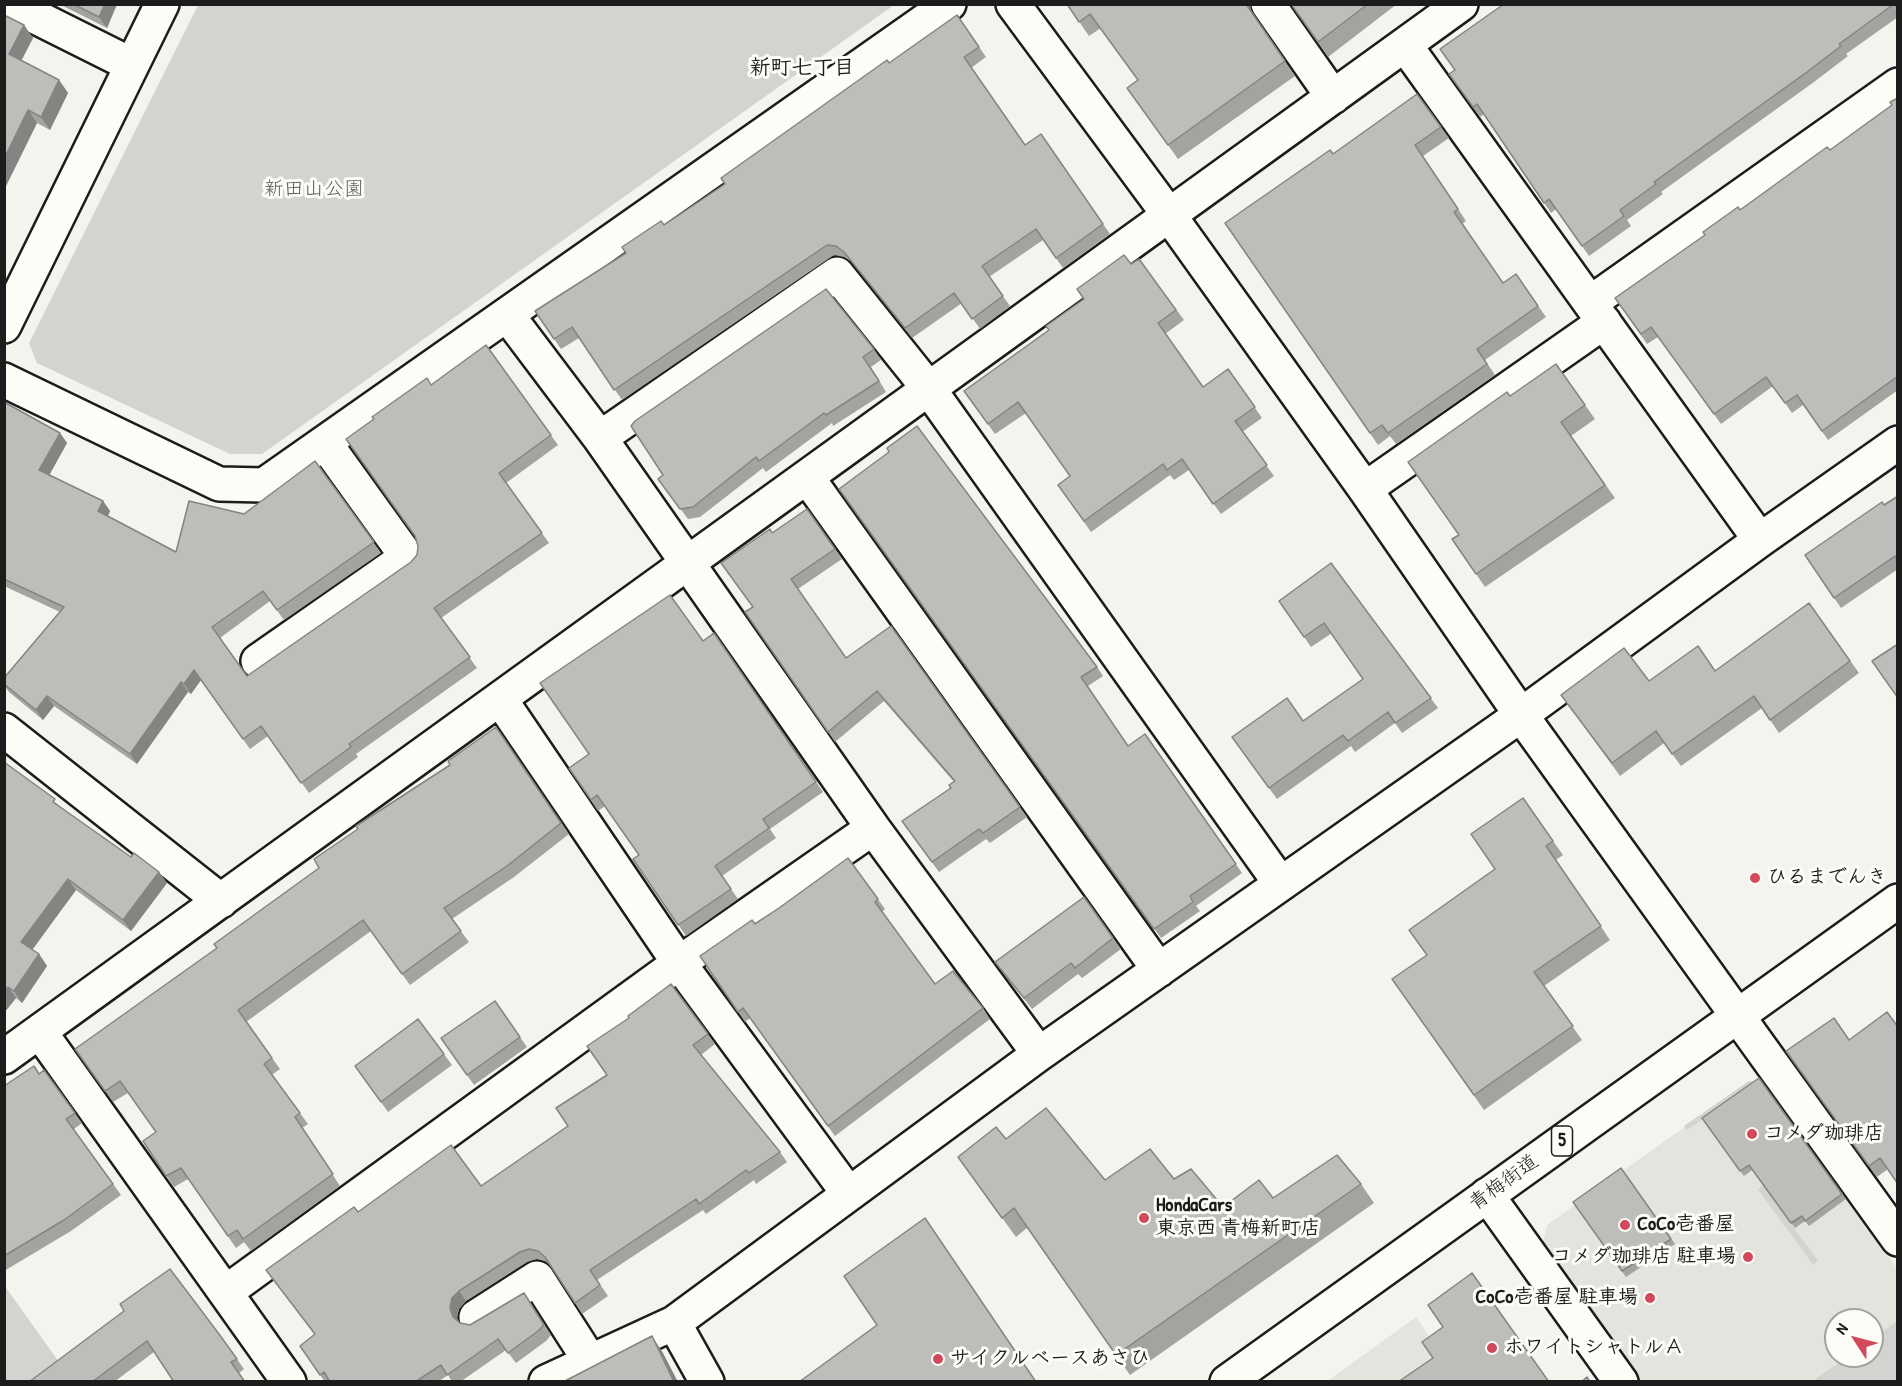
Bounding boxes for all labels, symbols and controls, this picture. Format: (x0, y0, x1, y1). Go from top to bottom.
district label: 新町七丁目 (750, 55, 854, 81)
park label: 新田山公園 (264, 178, 364, 202)
place label: ひるまでんき (1767, 866, 1887, 890)
marker: ひるまでんき (1748, 871, 1762, 885)
place label: コメダ珈琲店 (1764, 1122, 1884, 1146)
road number: 5 (1552, 1126, 1572, 1156)
marker: コメダ珈琲店 (1745, 1127, 1759, 1141)
street label: 青梅街道 (1465, 1150, 1543, 1216)
place label: HondaCars 東京西 青梅新町店 (1156, 1194, 1321, 1241)
marker: HondaCars 東京西 青梅新町店 (1137, 1211, 1151, 1225)
place label: CoCo壱番屋 (1637, 1213, 1735, 1237)
marker: CoCo壱番屋 (1618, 1218, 1632, 1232)
place label: コメダ珈琲店 駐車場 (1551, 1245, 1736, 1269)
marker: コメダ珈琲店 駐車場 (1741, 1250, 1755, 1264)
place label: CoCo壱番屋 駐車場 (1475, 1286, 1638, 1310)
marker: CoCo壱番屋 駐車場 (1643, 1291, 1657, 1305)
north arrow (1824, 1308, 1884, 1368)
text: N (1830, 1319, 1852, 1339)
place label: ホワイトシャトルＡ (1504, 1336, 1684, 1360)
marker: ホワイトシャトルＡ (1485, 1341, 1499, 1355)
place label: サイクルベースあさひ (950, 1347, 1150, 1371)
marker: サイクルベースあさひ (931, 1352, 945, 1366)

